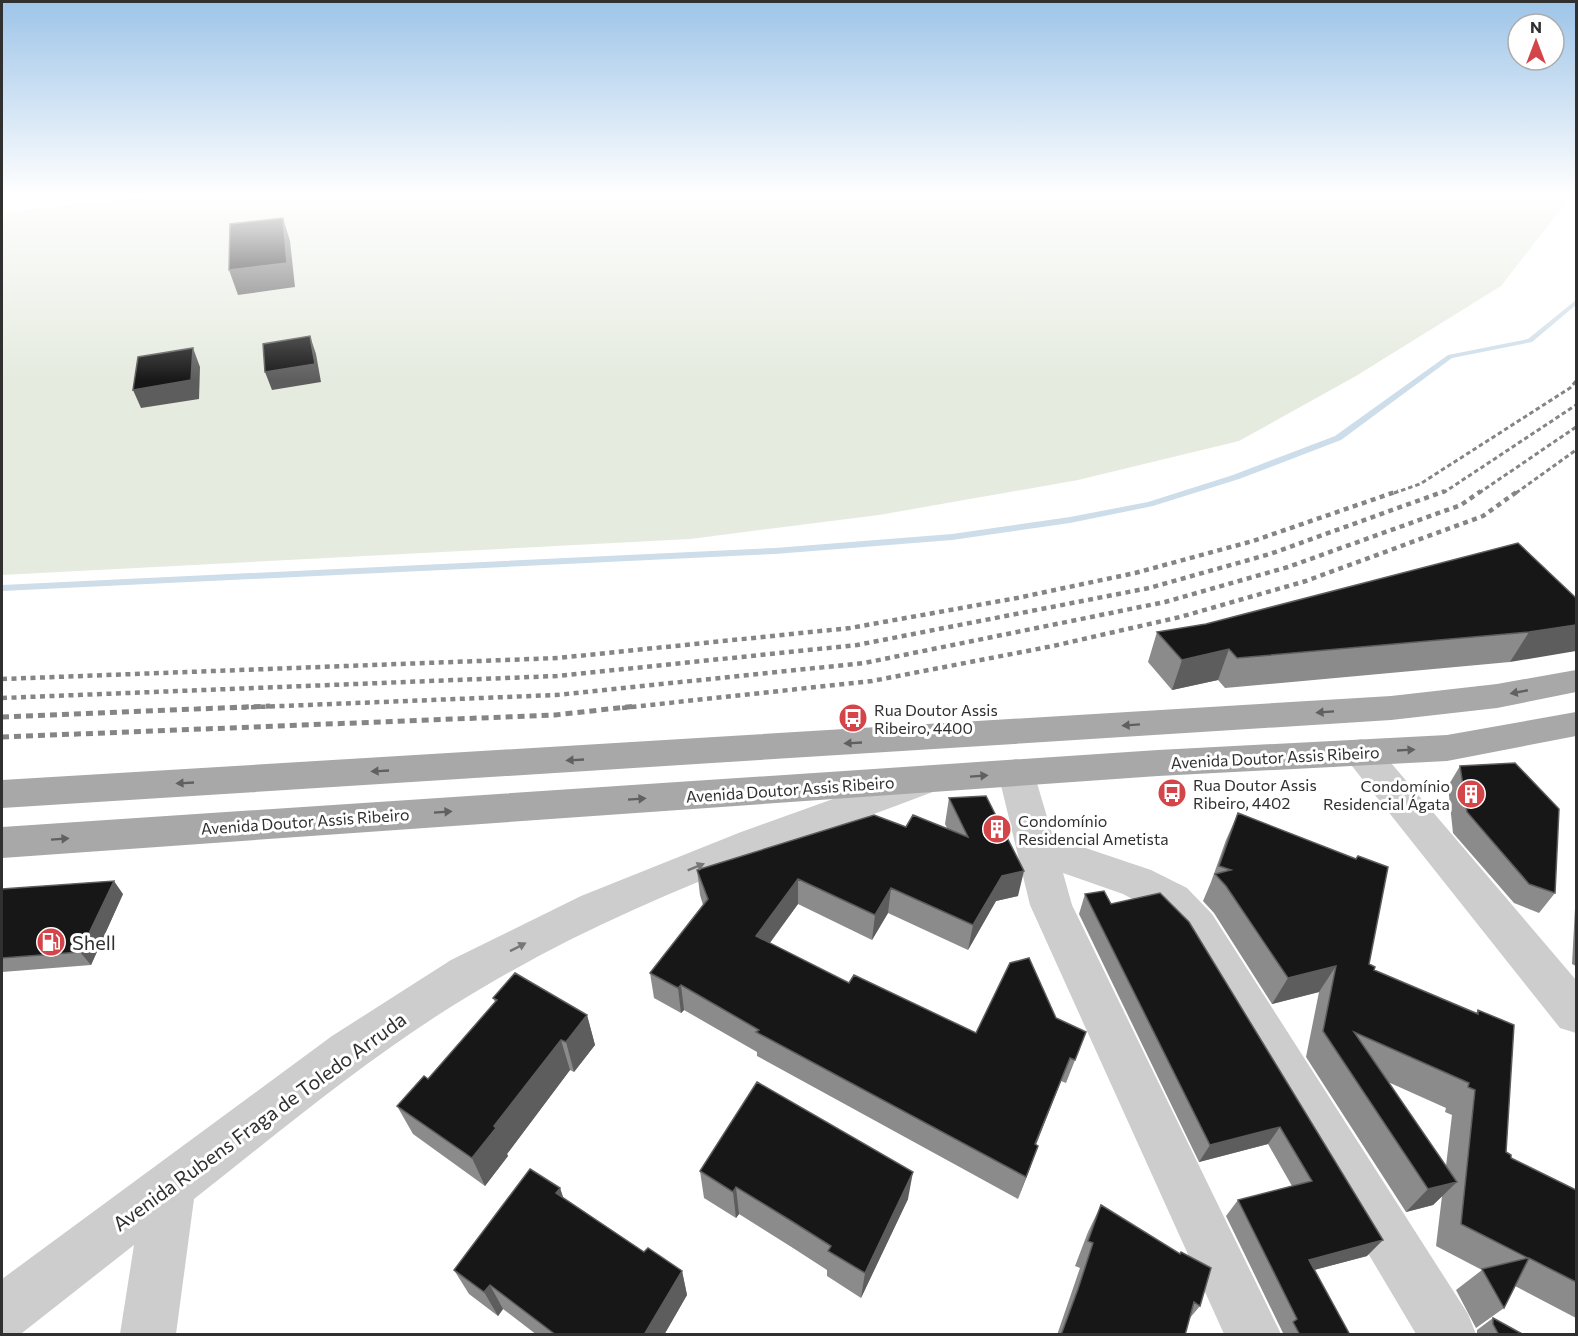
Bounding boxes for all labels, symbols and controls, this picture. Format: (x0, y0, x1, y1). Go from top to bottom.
north arrow (1506, 12, 1566, 72)
text: N (1530, 17, 1542, 36)
one-way arrow (1509, 688, 1528, 697)
place label: Rua Doutor Assis Ribeiro, 4400 (874, 700, 998, 737)
bus stop icon: Rua Doutor Assis Ribeiro, 4400 (837, 702, 869, 734)
one-way arrow (1316, 707, 1335, 717)
one-way arrow (1121, 721, 1140, 730)
one-way arrow (843, 738, 862, 748)
street label: Avenida Doutor Assis Ribeiro (1170, 742, 1380, 772)
one-way arrow (1397, 746, 1416, 755)
one-way arrow (565, 755, 584, 764)
one-way arrow (370, 767, 389, 776)
one-way arrow (969, 771, 988, 781)
street label: Avenida Doutor Assis Ribeiro (685, 772, 895, 806)
place label: Rua Doutor Assis Ribeiro, 4402 (1193, 775, 1317, 812)
place label: Condomínio Residencial Ágata (1323, 776, 1450, 813)
bus stop icon: Rua Doutor Assis Ribeiro, 4402 (1156, 777, 1188, 809)
building icon: Condomínio Residencial Ágata (1455, 778, 1487, 810)
one-way arrow (176, 779, 195, 788)
one-way arrow (628, 794, 647, 804)
street label: Avenida Doutor Assis Ribeiro (200, 804, 410, 838)
one-way arrow (433, 807, 452, 817)
place label: Condomínio Residencial Ametista (1018, 811, 1169, 848)
building icon: Condomínio Residencial Ametista (981, 813, 1013, 845)
one-way arrow (50, 834, 69, 843)
one-way arrow (687, 862, 705, 871)
fuel station icon: Shell (35, 926, 67, 958)
place label: Shell (72, 930, 116, 954)
one-way arrow (510, 943, 527, 952)
street label: Avenida Rubens Fraga de Toledo Arruda (108, 1006, 410, 1236)

